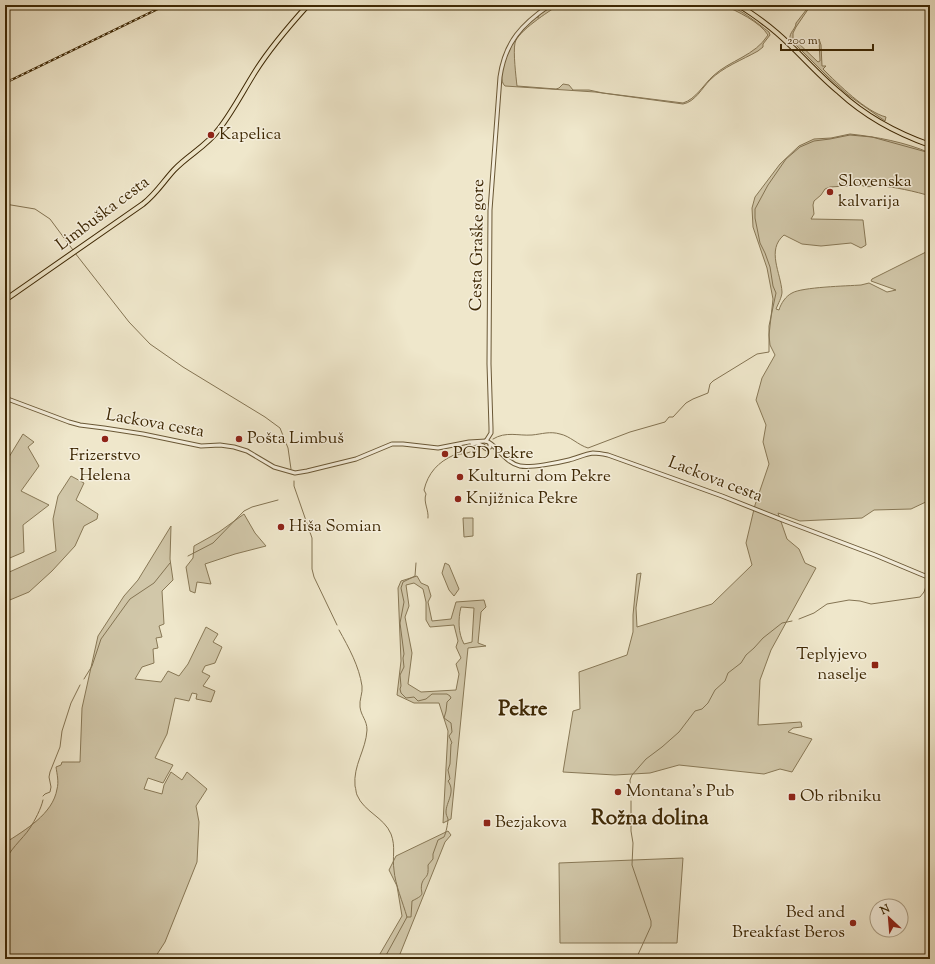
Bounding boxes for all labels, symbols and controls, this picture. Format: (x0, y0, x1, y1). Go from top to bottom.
scale bar (781, 26, 873, 52)
text: 200 m (787, 32, 818, 50)
place label: Kapelica (219, 123, 281, 147)
marker: Kapelica (206, 130, 216, 140)
place label: Slovenska kalvarija (838, 170, 912, 214)
street label: Limbuška cesta (51, 171, 155, 257)
street label: Cesta Graške gore (465, 179, 491, 311)
marker: Slovenska kalvarija (825, 187, 835, 197)
street label: Lackova cesta (104, 404, 206, 444)
place label: Pošta Limbuš (247, 427, 344, 451)
marker: Frizerstvo Helena (100, 434, 110, 444)
marker: Pošta Limbuš (234, 434, 244, 444)
place label: PGD Pekre (453, 442, 534, 466)
place label: Frizerstvo Helena (69, 444, 141, 488)
marker: PGD Pekre (440, 449, 450, 459)
street label: Lackova cesta (664, 451, 766, 509)
place label: Kulturni dom Pekre (468, 465, 611, 489)
marker: Kulturni dom Pekre (455, 472, 465, 482)
place label: Knjižnica Pekre (466, 487, 578, 511)
marker: Knjižnica Pekre (453, 494, 463, 504)
place label: Hiša Somian (289, 515, 382, 539)
marker: Hiša Somian (276, 522, 286, 532)
place label: Teplyjevo naselje (796, 643, 867, 687)
marker: Teplyjevo naselje (870, 660, 880, 670)
district label: Pekre (498, 695, 548, 725)
place label: Montana's Pub (626, 780, 734, 804)
place label: Ob ribniku (800, 785, 882, 809)
marker: Montana's Pub (613, 787, 623, 797)
marker: Ob ribniku (787, 792, 797, 802)
district label: Rožna dolina (591, 804, 709, 834)
place label: Bezjakova (495, 811, 567, 835)
marker: Bezjakova (482, 818, 492, 828)
north arrow (869, 898, 909, 938)
place label: Bed and Breakfast Beros (732, 901, 845, 945)
text: N (877, 901, 893, 919)
marker: Bed and Breakfast Beros (848, 918, 858, 928)

